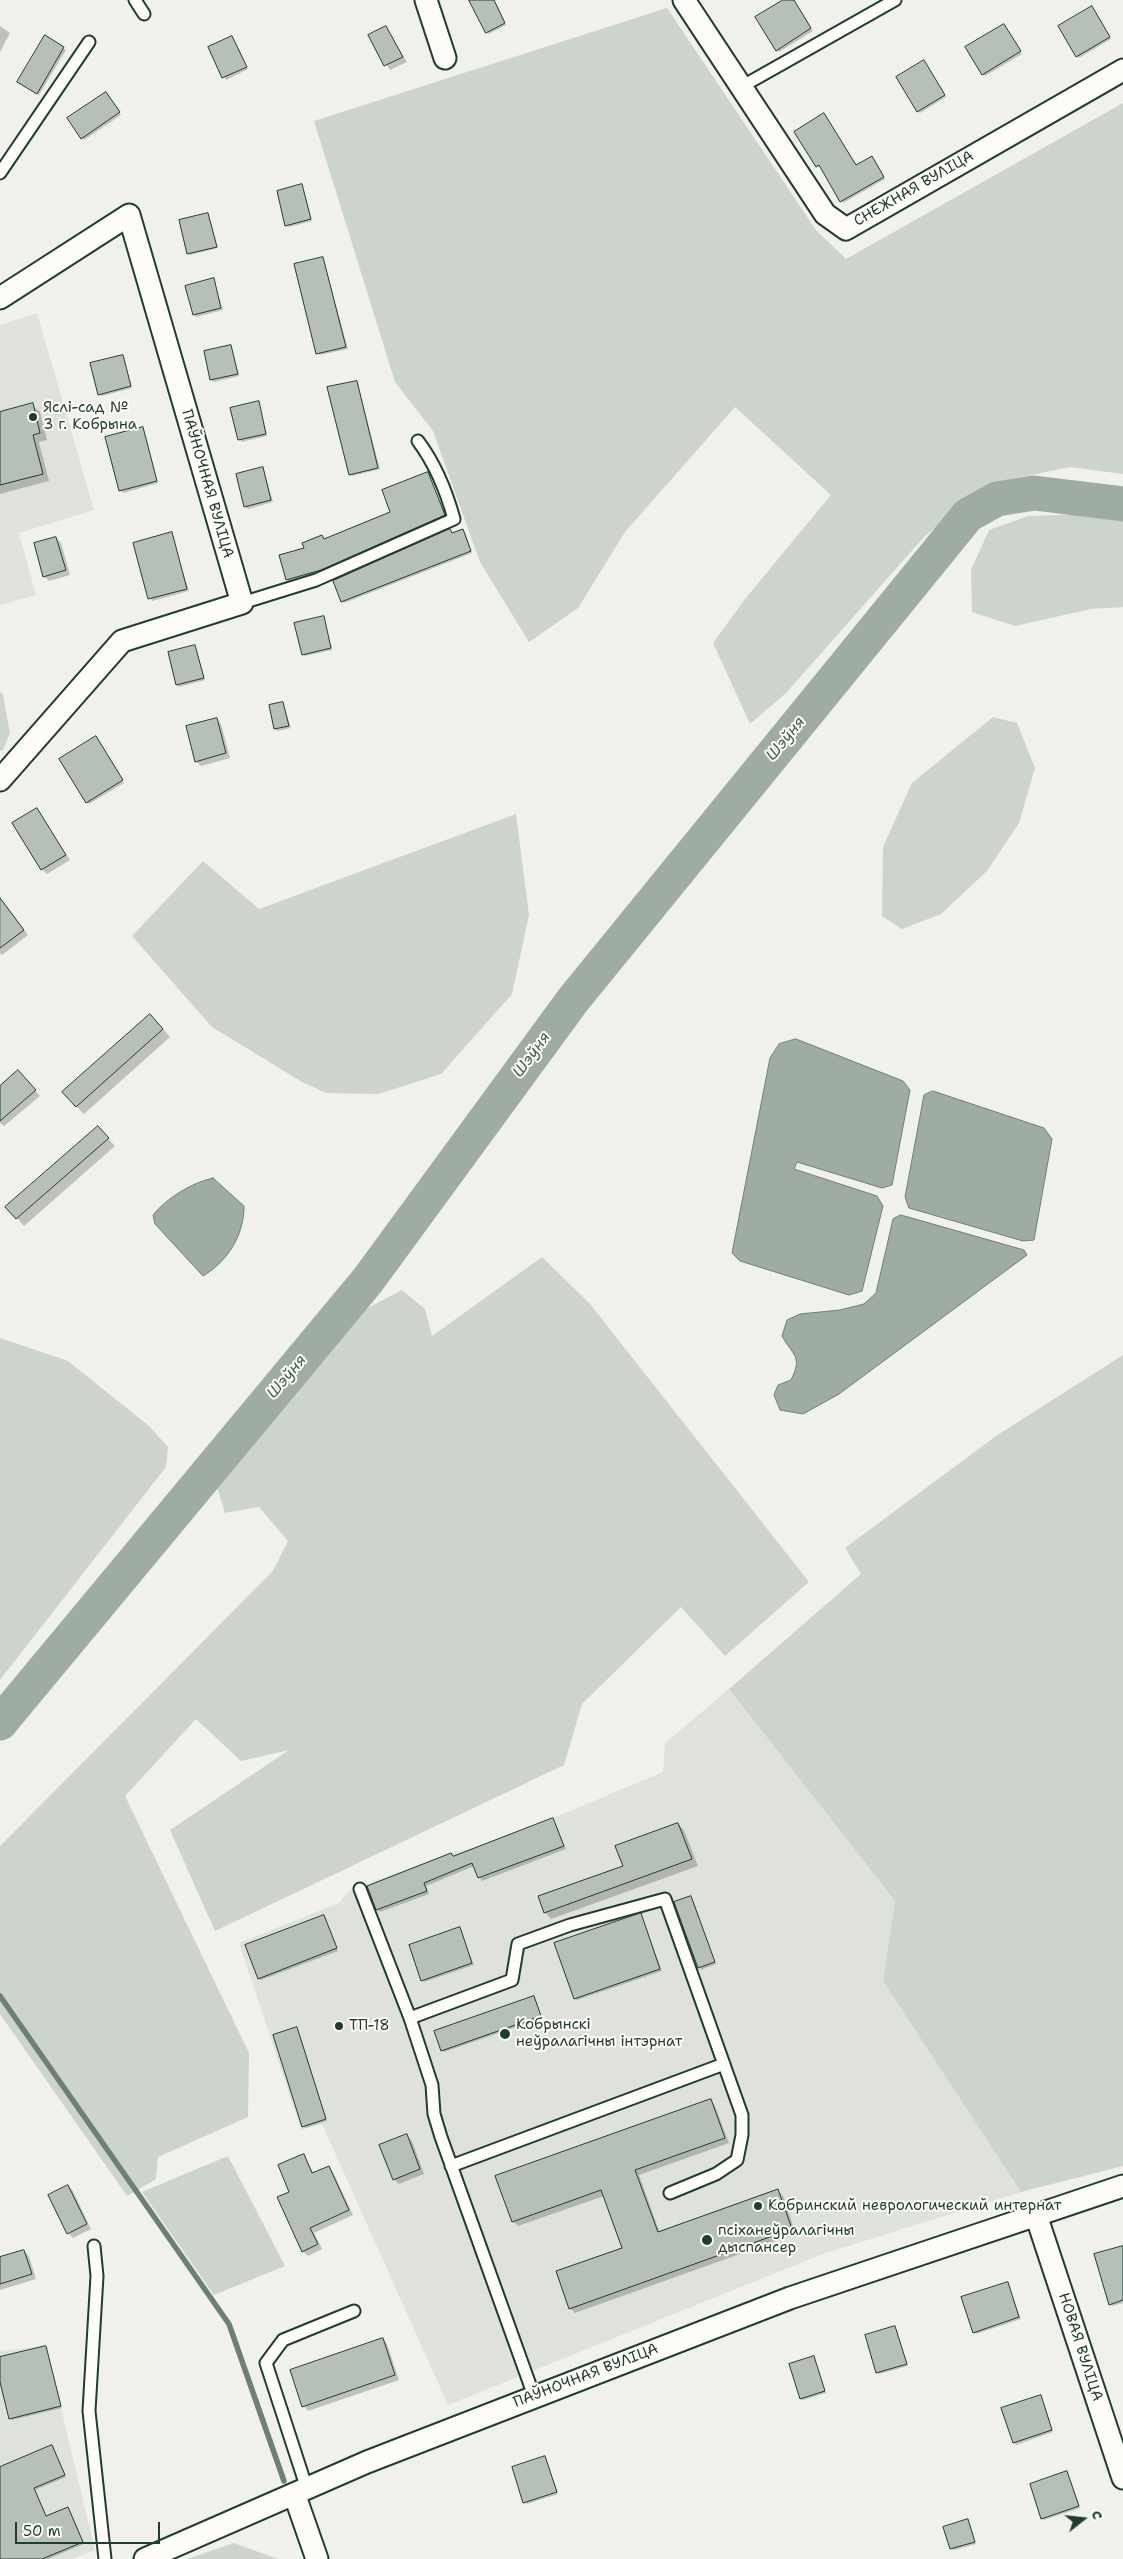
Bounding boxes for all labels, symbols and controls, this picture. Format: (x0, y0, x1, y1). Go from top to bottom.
street label: СНЕЖНАЯ ВУЛІЦА (851, 147, 977, 231)
place label: Яслі-сад № 3 г. Кобрына (43, 399, 137, 434)
street label: ПАЎНОЧНАЯ ВУЛІЦА (177, 408, 237, 560)
marker: Яслі-сад № 3 г. Кобрына (27, 411, 39, 423)
water label: Шэўня (762, 713, 810, 765)
water label: Шэўня (509, 1029, 555, 1081)
water label: Шэўня (263, 1351, 311, 1403)
place label: Кобрынскі неўралагічны інтэрнат (516, 2016, 682, 2051)
place label: ТП-18 (349, 2017, 390, 2035)
marker: ТП-18 (333, 2020, 345, 2032)
marker: Кобрынскі неўралагічны інтэрнат (498, 2027, 512, 2041)
place label: Кобринский неврологический интернат (768, 2197, 1061, 2215)
marker: Кобринский неврологический интернат (752, 2200, 764, 2212)
place label: псіханеўралагічны дыспансер (718, 2222, 854, 2257)
marker: псіханеўралагічны дыспансер (700, 2233, 714, 2247)
street label: НОВАЯ ВУЛІЦА (1054, 2290, 1106, 2404)
street label: ПАЎНОЧНАЯ ВУЛІЦА (511, 2340, 661, 2412)
north arrow (1058, 2494, 1108, 2544)
text: С (1088, 2508, 1107, 2521)
scale bar (18, 2512, 162, 2544)
text: 50 m (23, 2521, 61, 2541)

